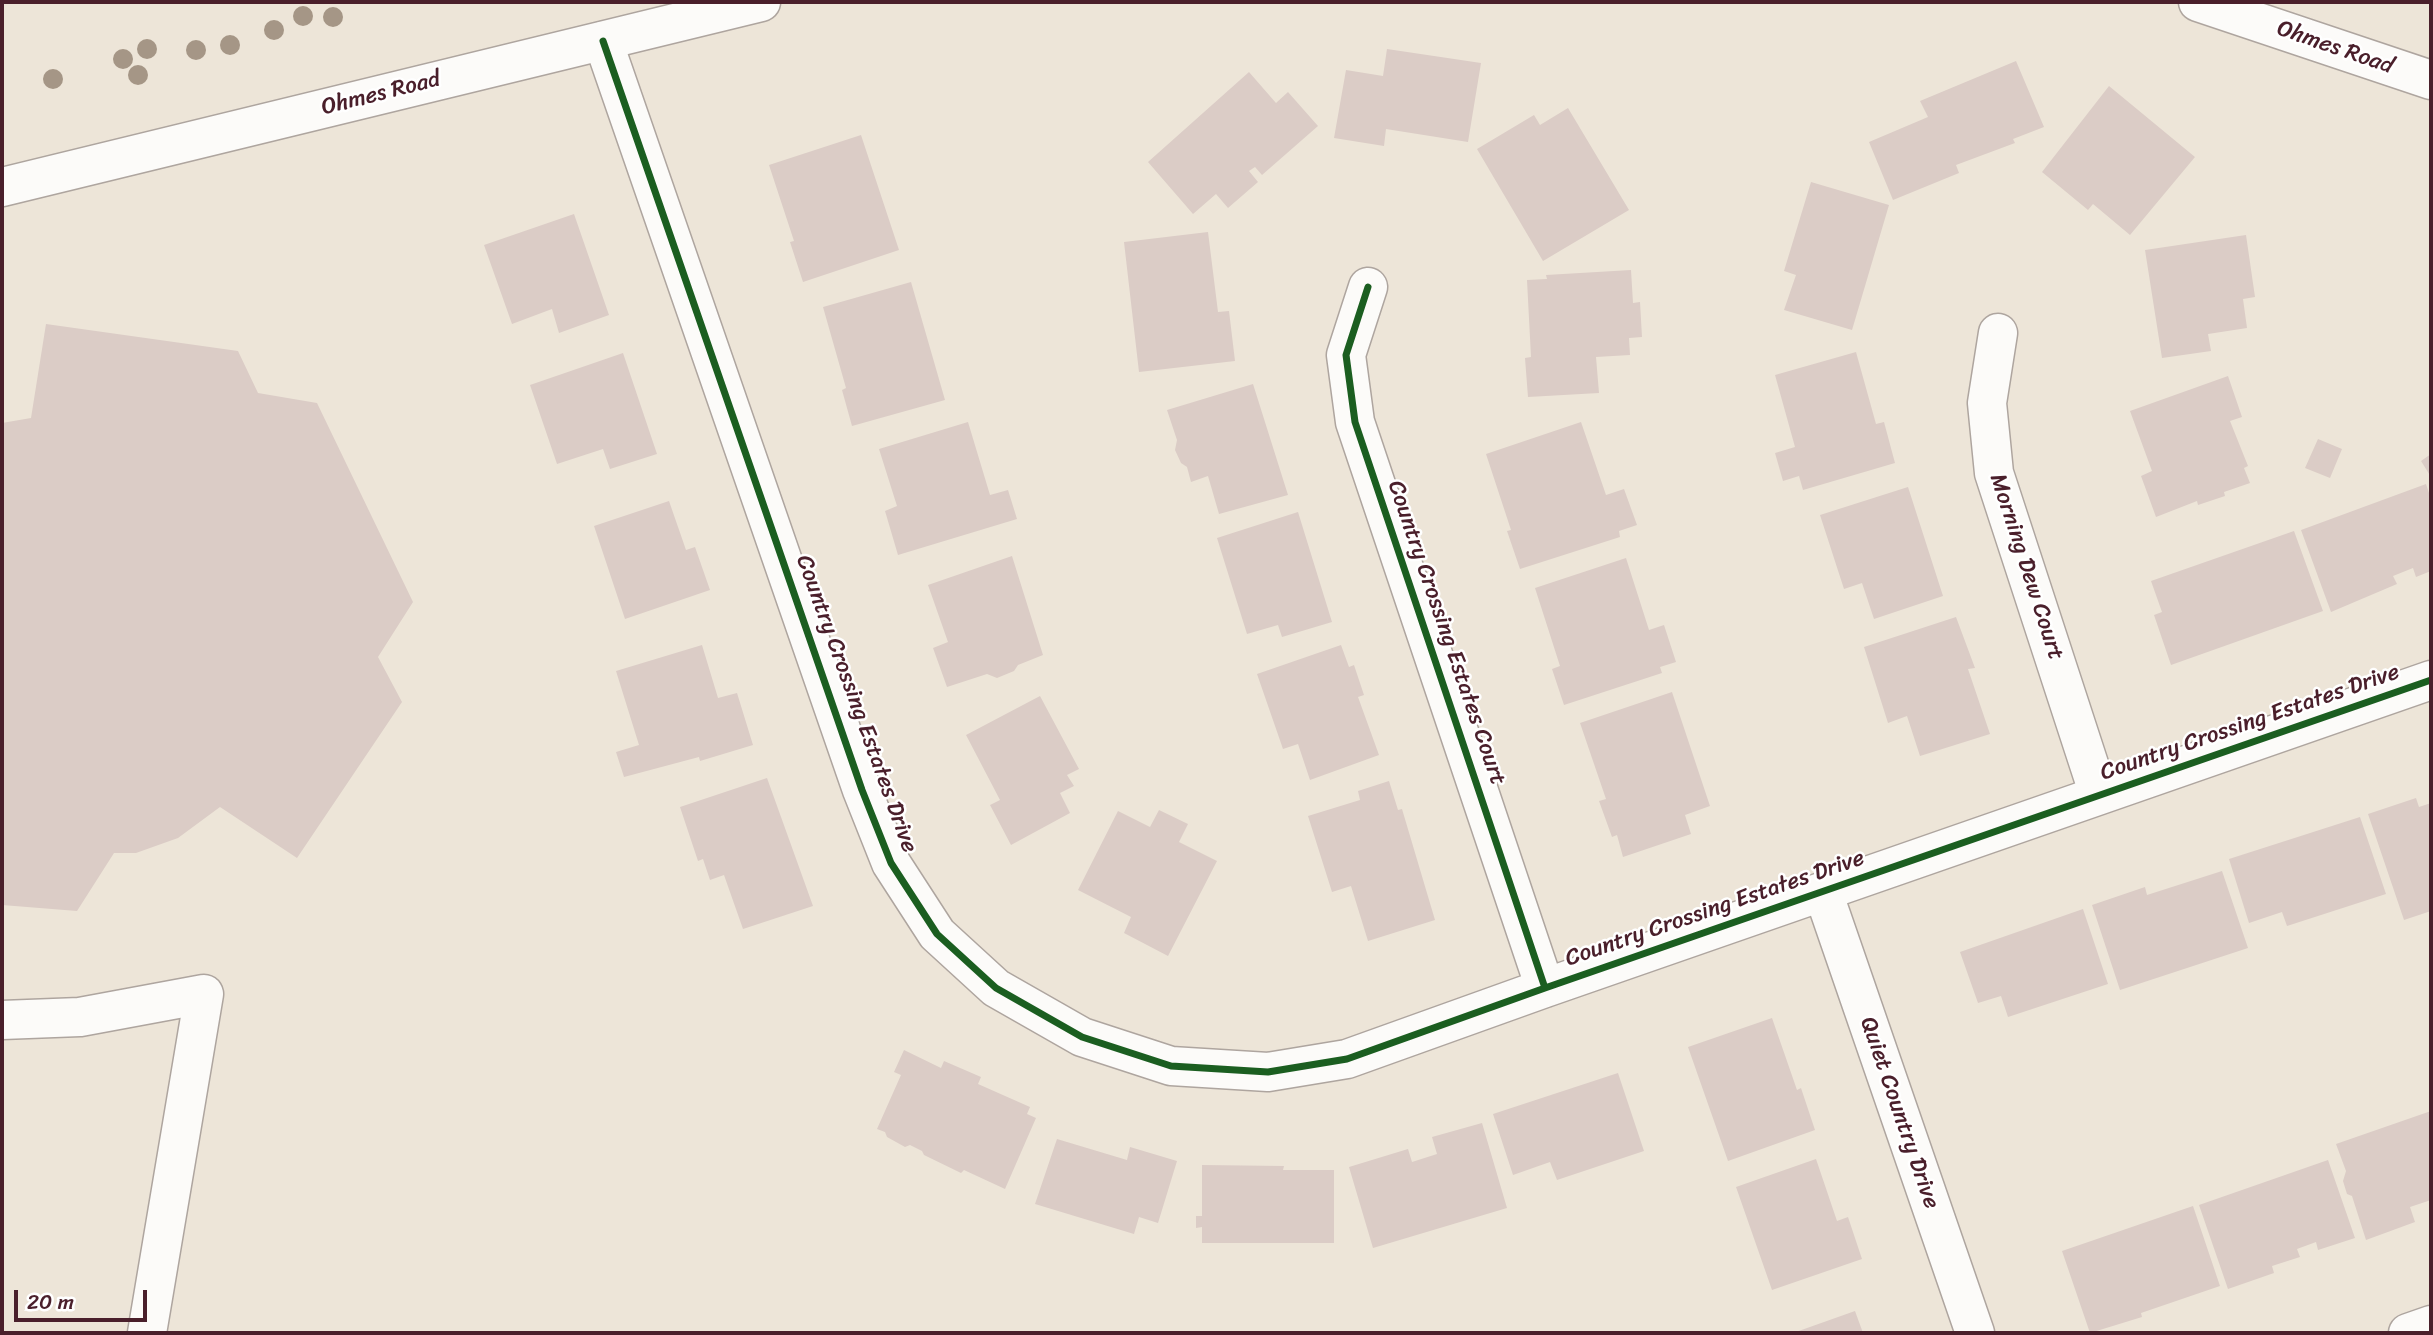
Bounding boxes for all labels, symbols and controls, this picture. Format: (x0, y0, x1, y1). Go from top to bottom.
street label: Ohmes Road (2273, 15, 2397, 81)
street label: Ohmes Road (319, 66, 443, 122)
street label: Morning Dew Court (1983, 470, 2069, 664)
street label: Country Crossing Estates Court (1381, 477, 1511, 789)
street label: Country Crossing Estates Drive (789, 551, 923, 857)
street label: Country Crossing Estates Drive (2097, 659, 2403, 787)
street label: Country Crossing Estates Drive (1562, 845, 1868, 973)
street label: Quiet Country Drive (1853, 1014, 1945, 1212)
scale bar (18, 1276, 150, 1320)
text: 20 m (27, 1283, 74, 1321)

